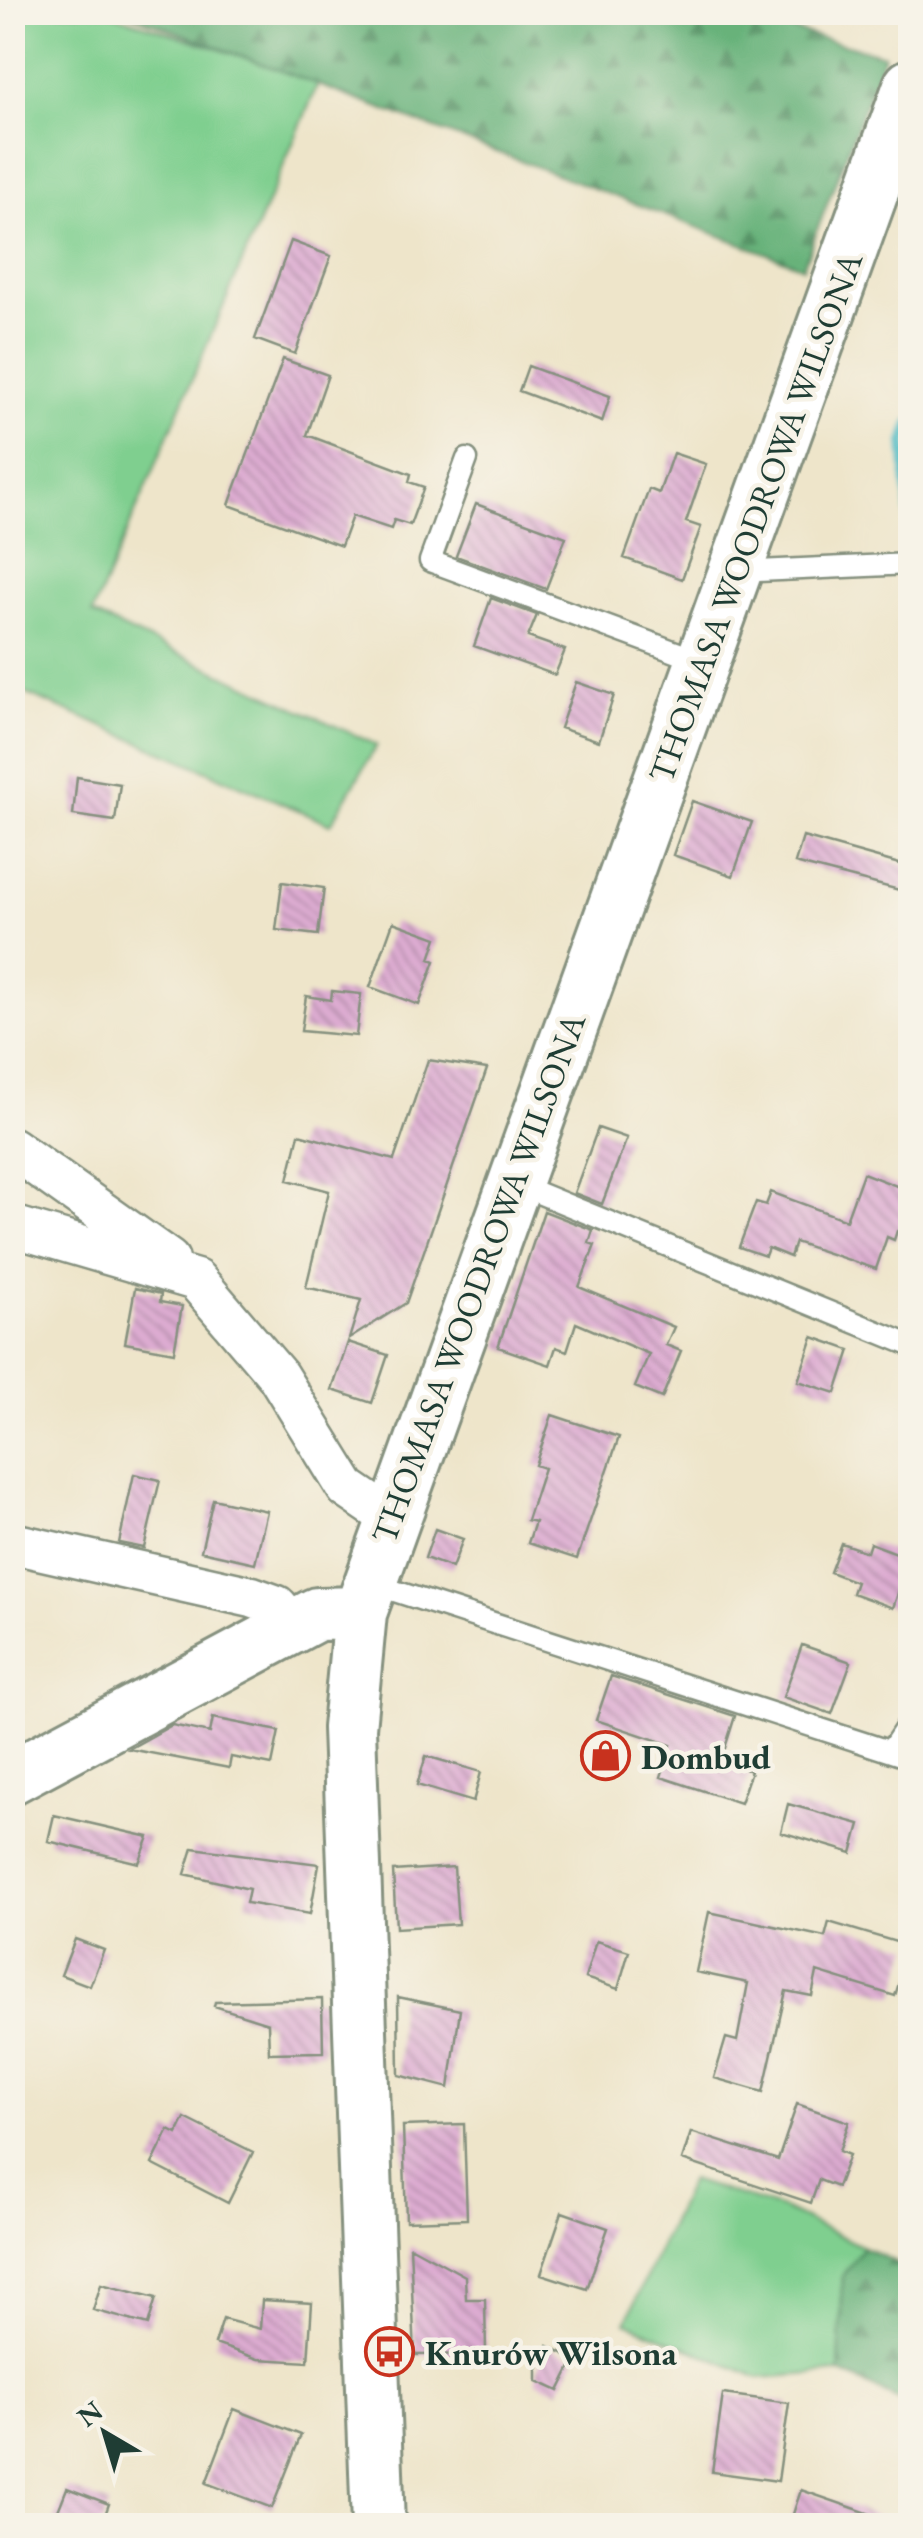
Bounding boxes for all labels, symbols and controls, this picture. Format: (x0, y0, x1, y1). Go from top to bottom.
street label: THOMASA WOODROWA WILSONA (638, 245, 872, 788)
street label: THOMASA WOODROWA WILSONA (361, 1006, 595, 1549)
shop icon: Dombud (580, 1730, 632, 1782)
place label: Dombud (641, 1734, 771, 1779)
bus stop icon: Knurów Wilsona (364, 2326, 416, 2378)
place label: Knurów Wilsona (425, 2330, 678, 2375)
north arrow (55, 2383, 155, 2483)
text: N (70, 2392, 110, 2434)

